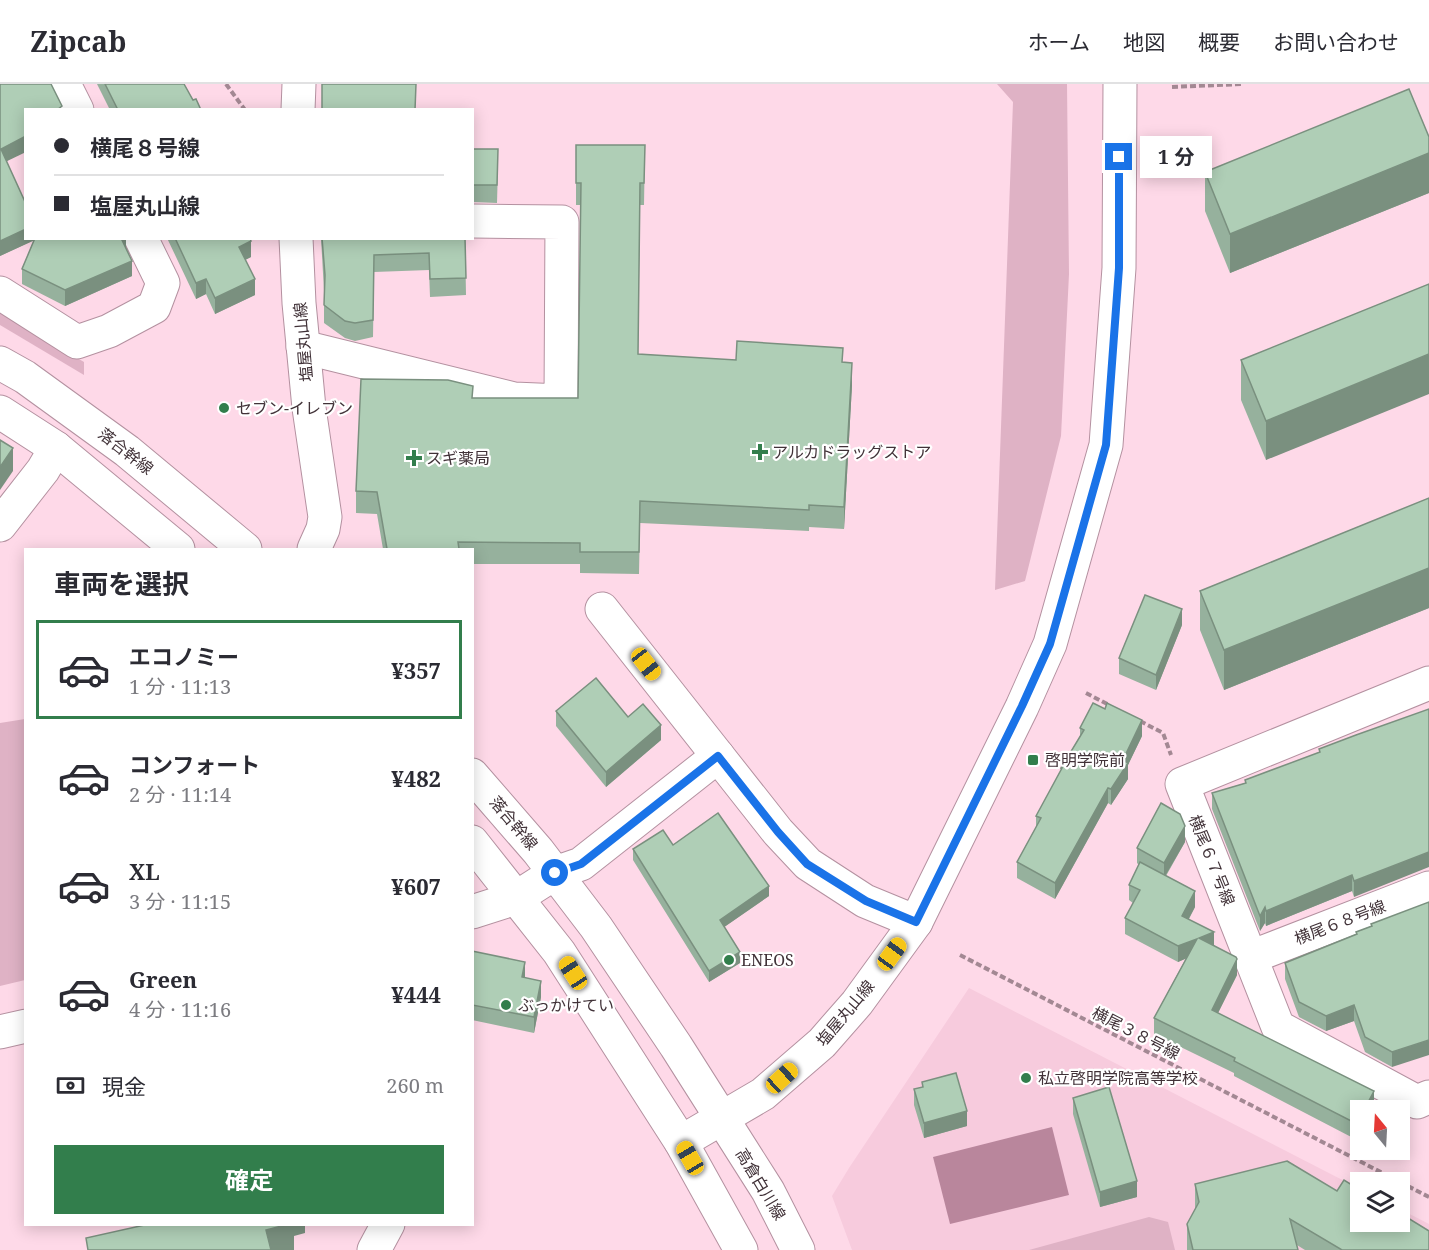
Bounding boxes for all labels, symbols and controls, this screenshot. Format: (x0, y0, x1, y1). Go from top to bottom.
text: Zipcab (30, 22, 126, 60)
text: ホーム (1028, 28, 1090, 56)
text: 地図 (1123, 28, 1165, 56)
text: 概要 (1198, 28, 1240, 56)
text: お問い合わせ (1273, 28, 1399, 56)
text: 横尾８号線 (90, 132, 200, 162)
callout: 1 分 (1140, 136, 1212, 178)
route end (1105, 143, 1132, 170)
text: 1 分 (1158, 143, 1194, 170)
text: 塩屋丸山線 (90, 190, 200, 220)
street label: 塩屋丸山線 (289, 301, 317, 383)
place label: セブン-イレブン (236, 397, 353, 419)
marker: セブン-イレブン (217, 401, 231, 415)
street label: 落合幹線 (94, 423, 158, 479)
place label: アルカドラッグストア (772, 441, 931, 463)
marker: アルカドラッグストア (753, 445, 767, 459)
place label: スギ薬局 (426, 447, 490, 469)
marker: スギ薬局 (407, 451, 421, 465)
text: 車両を選択 (54, 565, 189, 602)
text: エコノミー (129, 641, 239, 671)
icon: car (57, 643, 111, 697)
car (628, 644, 664, 684)
text: ¥357 (391, 655, 441, 685)
text: 1 分 · 11:13 (129, 673, 231, 700)
text: コンフォート (129, 749, 260, 779)
place label: 啓明学院前 (1045, 749, 1125, 771)
icon: car (57, 751, 111, 805)
marker: 啓明学院前 (1026, 753, 1040, 767)
text: ¥482 (391, 763, 441, 793)
text: 2 分 · 11:14 (129, 781, 231, 808)
street label: 落合幹線 (485, 791, 543, 855)
street label: 横尾６７号線 (1184, 811, 1240, 909)
text: XL (129, 856, 160, 886)
icon: car (57, 859, 111, 913)
route start (541, 859, 568, 886)
text: ¥607 (391, 871, 441, 901)
text: 3 分 · 11:15 (129, 888, 231, 915)
street label: 横尾６８号線 (1291, 895, 1389, 949)
car (874, 934, 910, 974)
place label: ENEOS (741, 949, 794, 971)
car (556, 953, 590, 993)
marker: ENEOS (722, 953, 736, 967)
text: Green (129, 964, 197, 994)
icon: car (57, 967, 111, 1021)
street label: 塩屋丸山線 (811, 975, 879, 1051)
text: ¥444 (391, 979, 441, 1009)
place label: ぶっかけてい (518, 994, 614, 1016)
text: 4 分 · 11:16 (129, 996, 231, 1023)
marker: ぶっかけてい (499, 998, 513, 1012)
street label: 横尾３８号線 (1088, 1001, 1184, 1065)
car (763, 1059, 801, 1097)
place label: 私立啓明学院高等学校 (1038, 1067, 1198, 1089)
icon: cash (54, 1069, 87, 1102)
text: 現金 (102, 1071, 146, 1101)
marker: 私立啓明学院高等学校 (1019, 1071, 1033, 1085)
text: 260 m (386, 1072, 444, 1099)
north arrow (1350, 1100, 1410, 1160)
map controls (1350, 1100, 1410, 1232)
car (673, 1138, 707, 1178)
street label: 高倉白川線 (731, 1144, 791, 1224)
button: 確定 (54, 1145, 444, 1214)
button: layers (1350, 1172, 1410, 1232)

